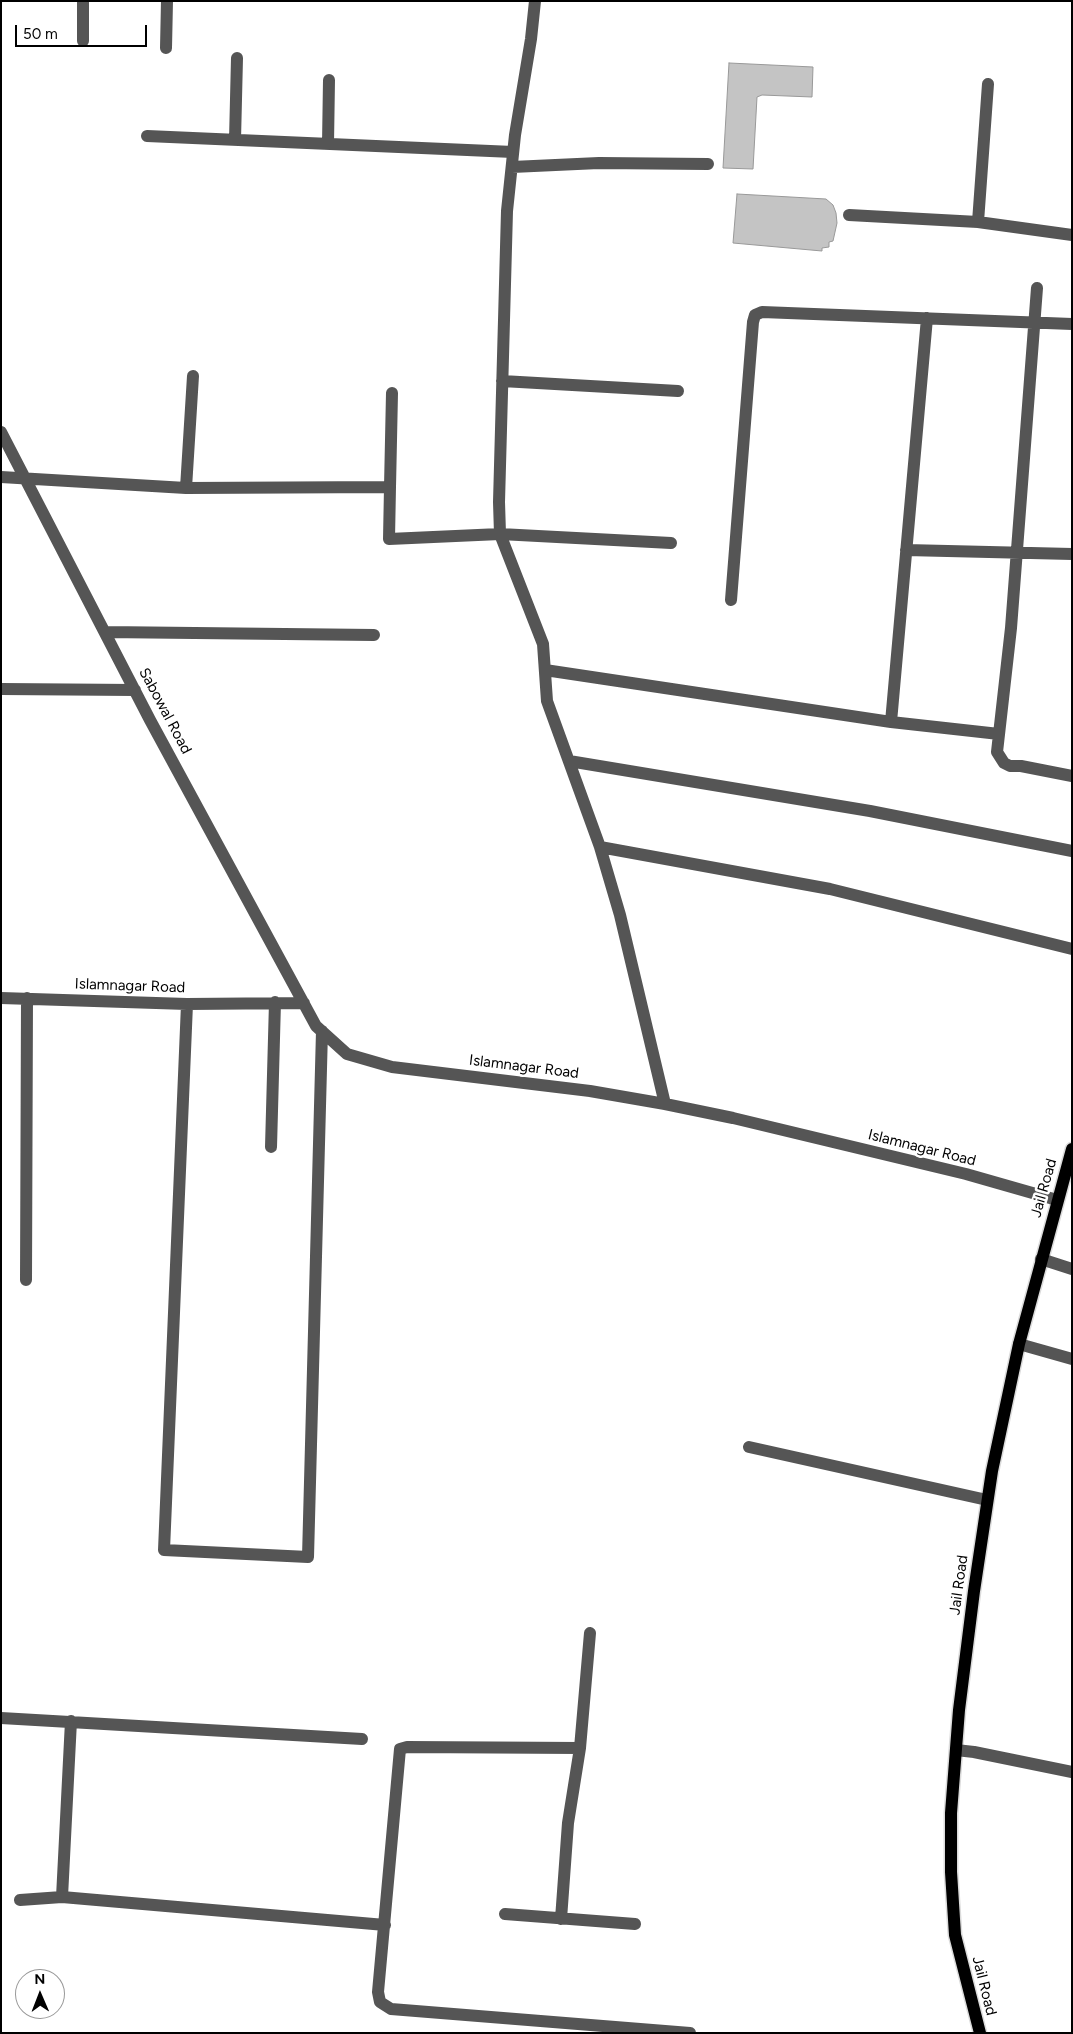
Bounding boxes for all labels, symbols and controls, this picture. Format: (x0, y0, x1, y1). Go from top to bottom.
scale bar (18, 15, 150, 47)
text: 50 m (23, 25, 58, 43)
street label: Sabowal Road (135, 665, 195, 757)
street label: Islamnagar Road (74, 975, 186, 997)
street label: Islamnagar Road (468, 1051, 580, 1083)
street label: Islamnagar Road (866, 1126, 978, 1170)
street label: Jail Road (1027, 1156, 1061, 1220)
street label: Jail Road (946, 1554, 972, 1616)
street label: Jail Road (968, 1955, 1000, 2017)
north arrow (15, 1969, 65, 2019)
text: N (34, 1971, 45, 1988)

